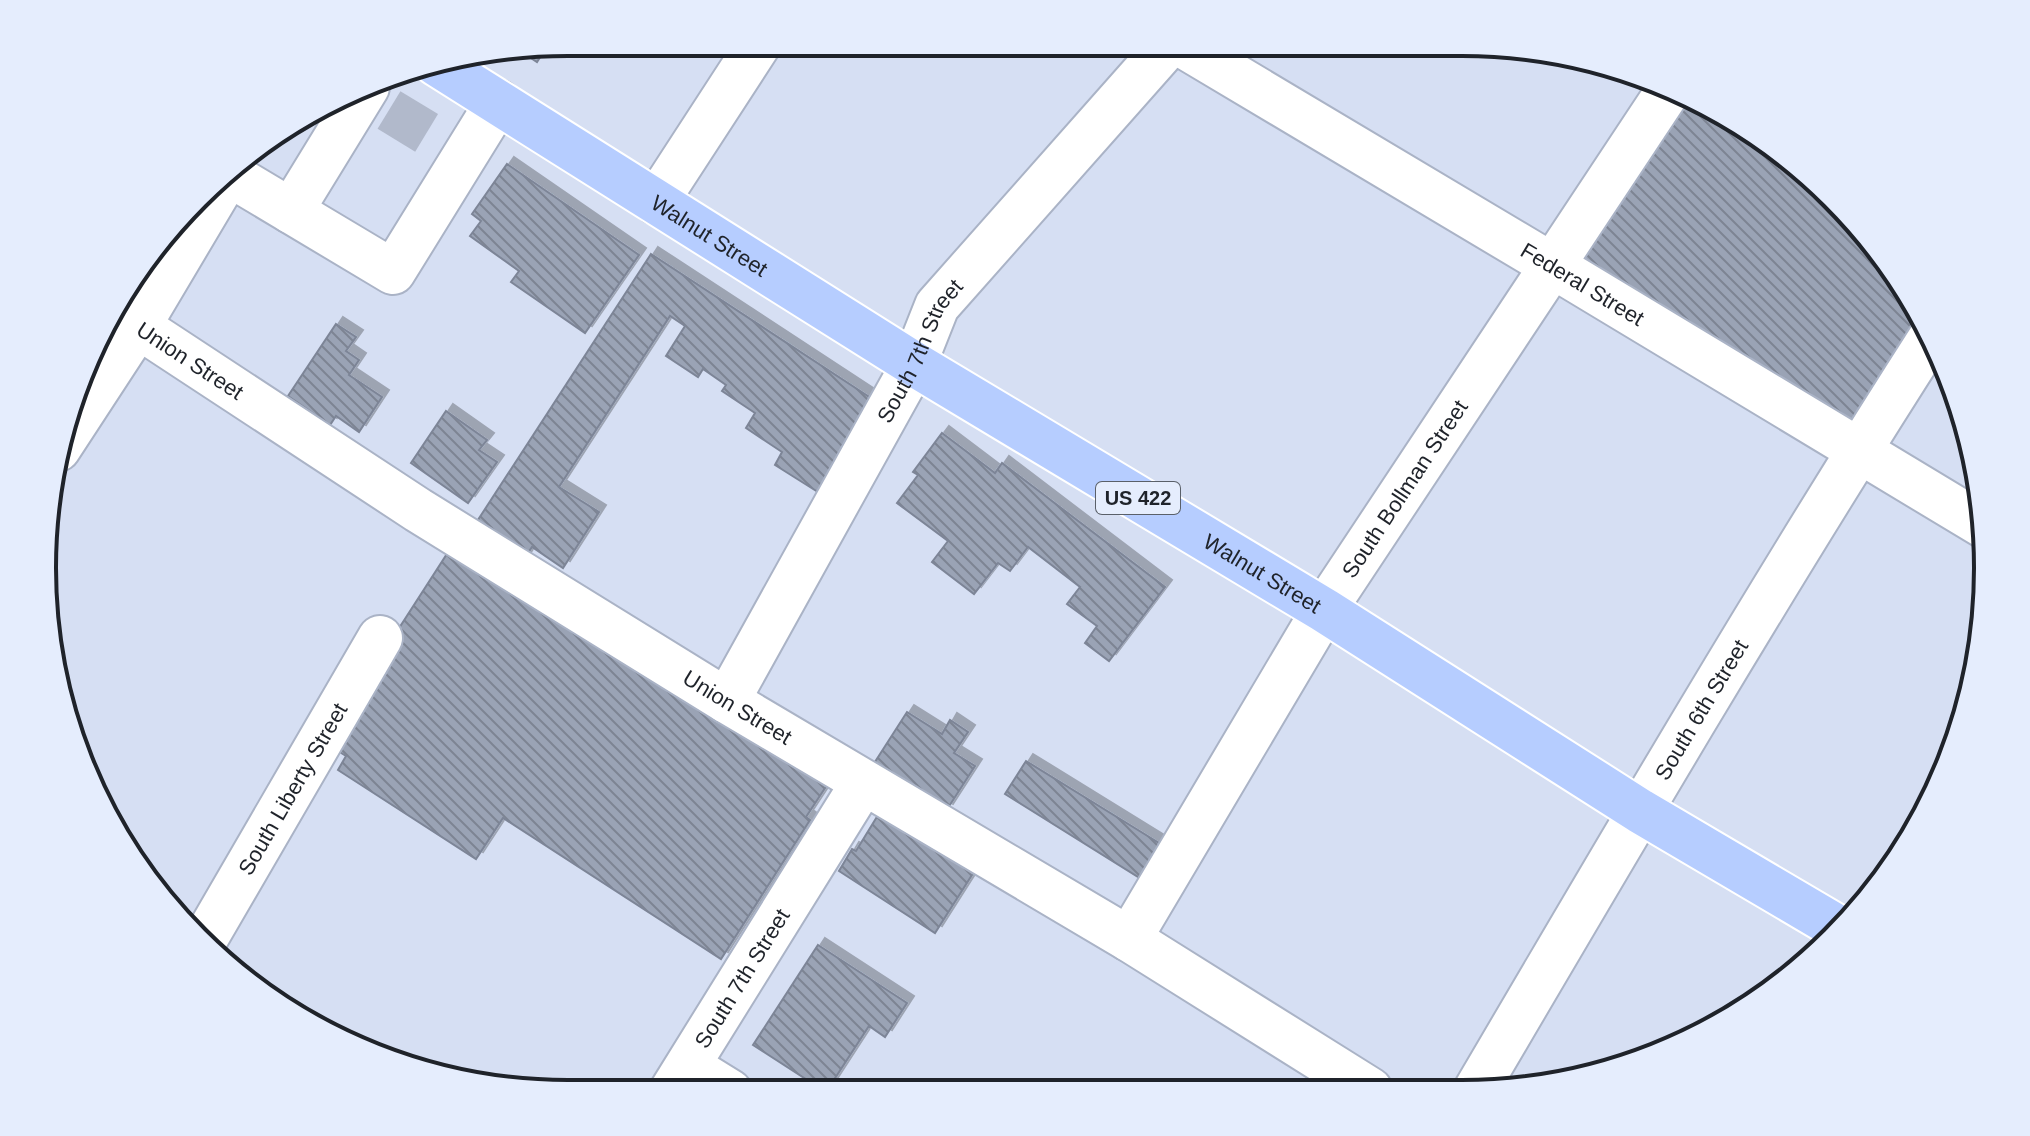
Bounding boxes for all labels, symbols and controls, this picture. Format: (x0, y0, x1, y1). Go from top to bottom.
street label: Walnut Street (647, 190, 772, 282)
street label: Federal Street (1516, 238, 1649, 331)
street label: South 7th Street (872, 274, 968, 427)
street label: Union Street (132, 317, 248, 405)
street label: South Bollman Street (1337, 395, 1473, 583)
road number: US 422 (1096, 482, 1180, 514)
street label: Walnut Street (1199, 529, 1326, 618)
street label: South 6th Street (1650, 635, 1753, 784)
street label: Union Street (679, 665, 796, 750)
street label: South Liberty Street (233, 699, 353, 880)
street label: South 7th Street (690, 904, 795, 1053)

